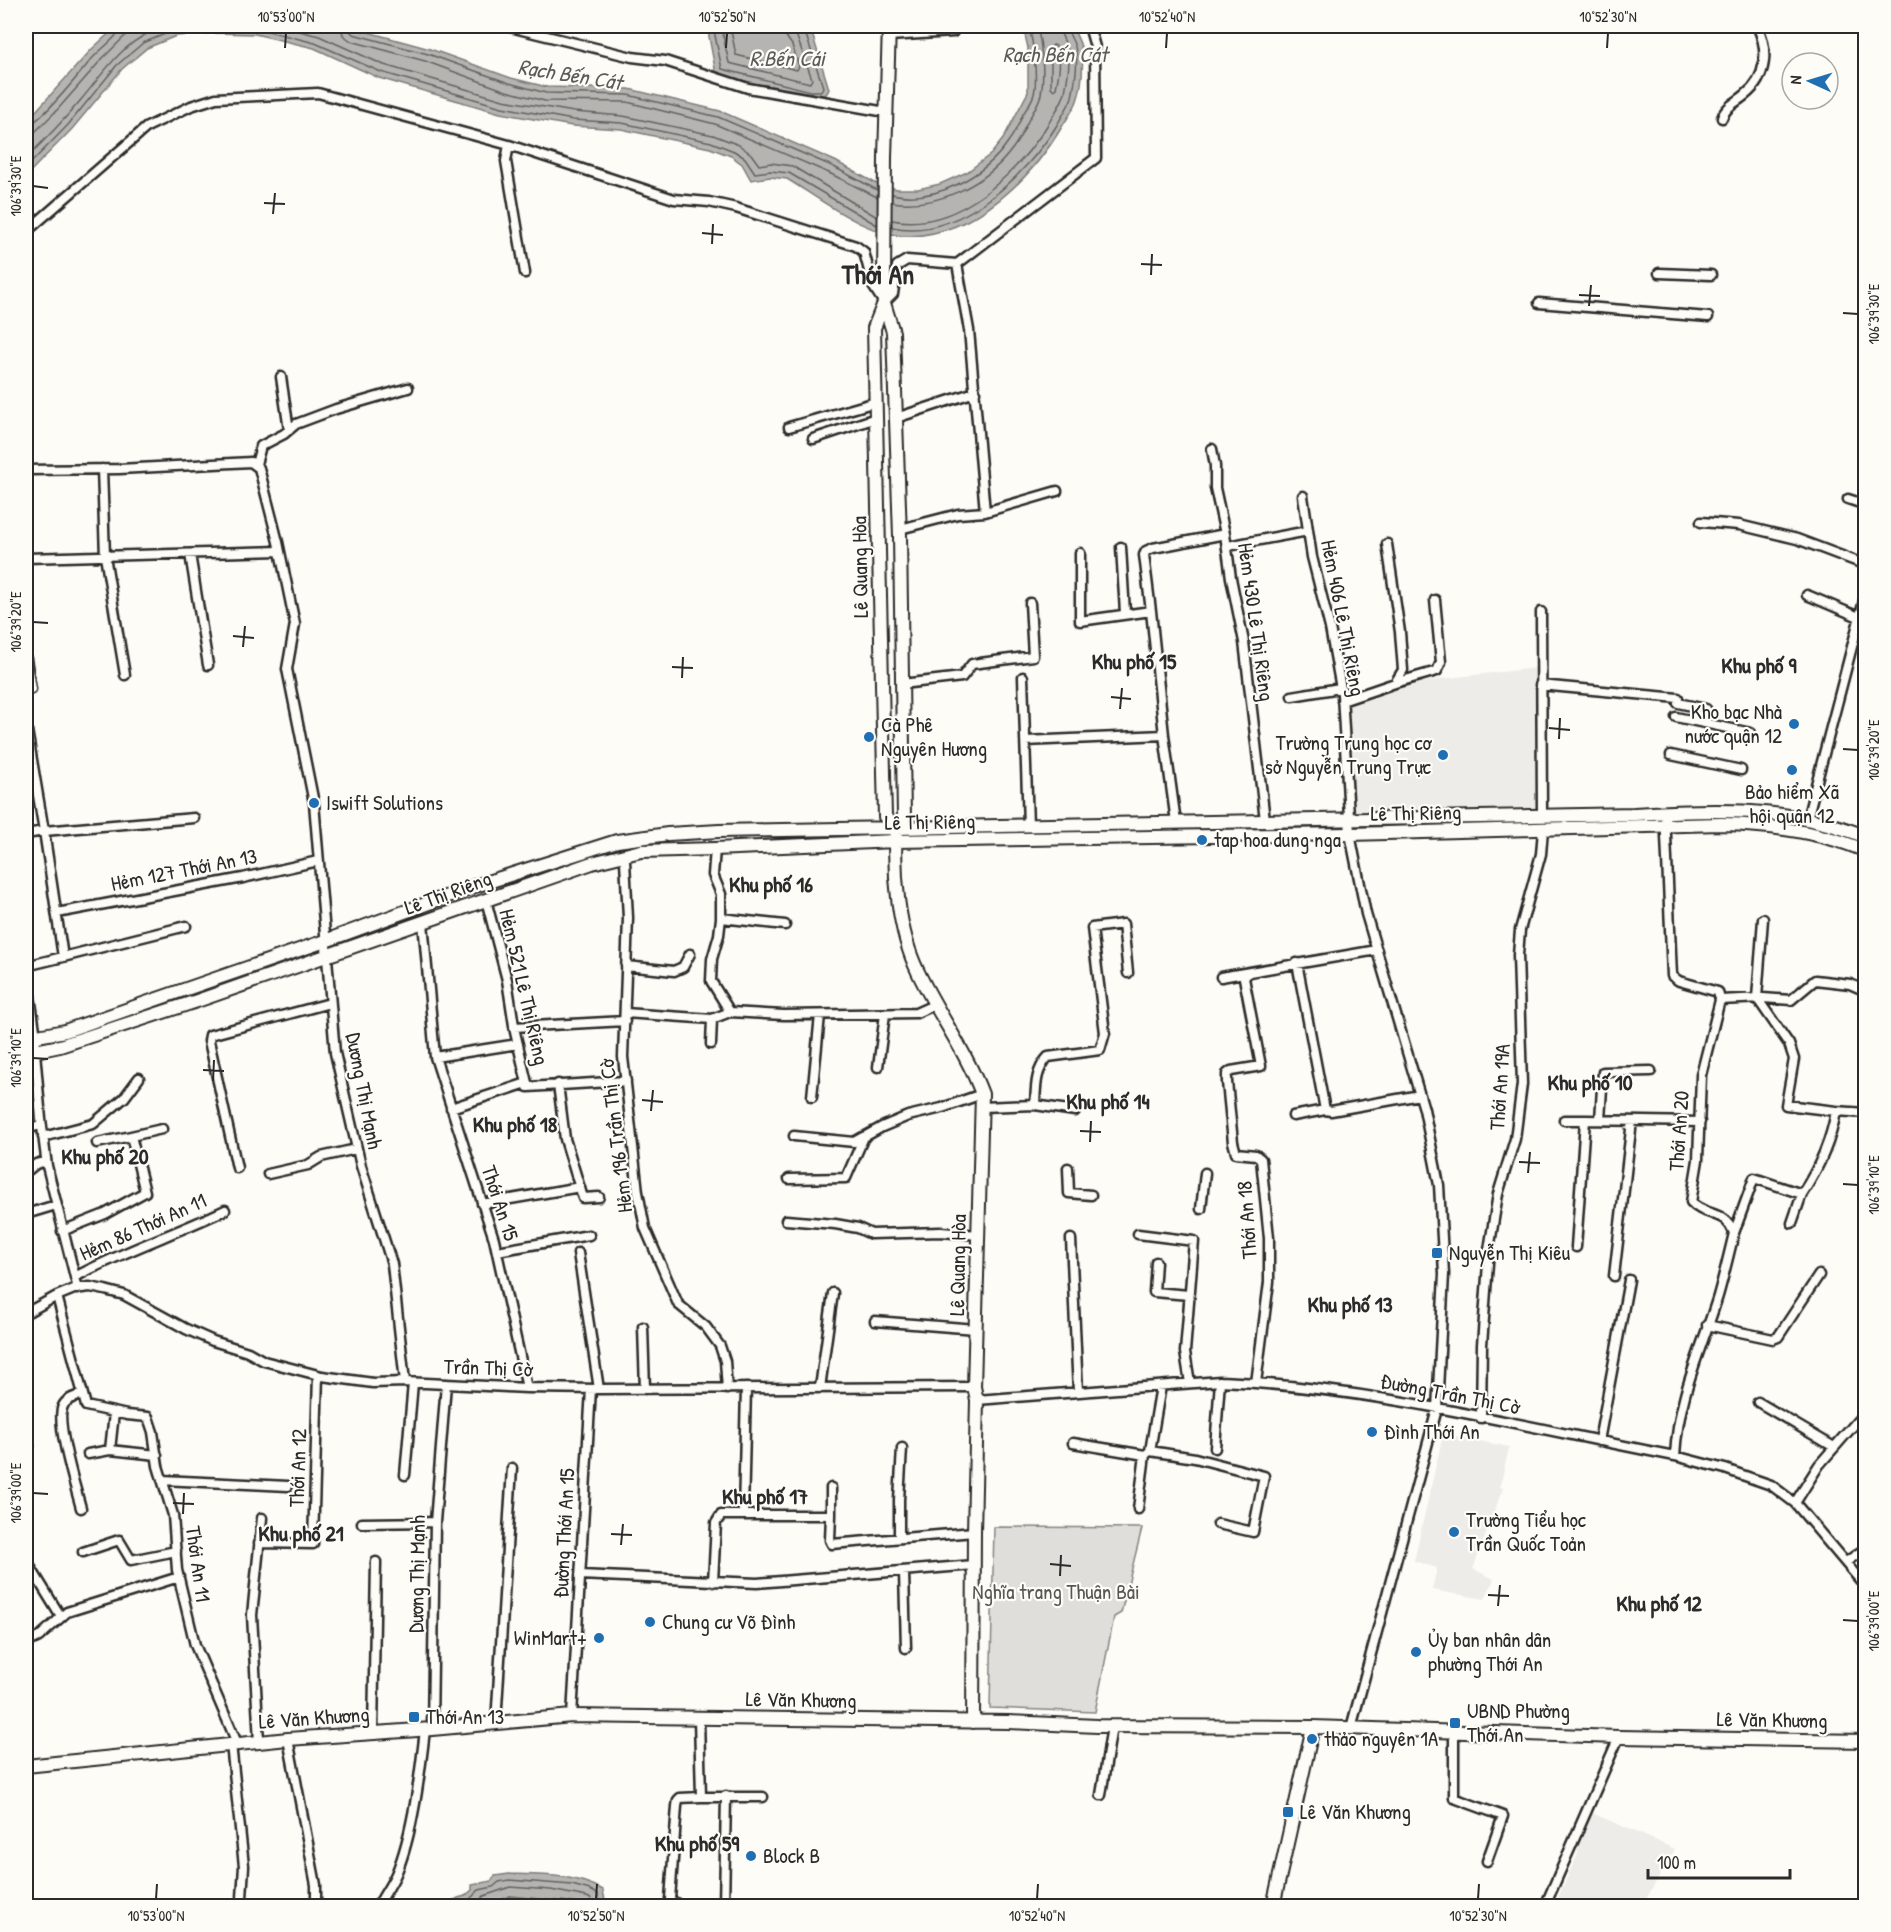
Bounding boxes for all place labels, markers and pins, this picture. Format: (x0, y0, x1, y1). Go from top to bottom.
place label: Kho bạc Nhà nước quận 12 (1685, 697, 1782, 750)
place label: Cà Phê Nguyên Hương (881, 710, 987, 763)
marker: Kho bạc Nhà nước quận 12 (1787, 717, 1801, 731)
place label: Trường Trung học cơ sở Nguyễn Trung Trực (1265, 728, 1433, 781)
marker: Cà Phê Nguyên Hương (862, 730, 876, 744)
marker: Trường Trung học cơ sở Nguyễn Trung Trực (1436, 748, 1450, 762)
marker: Bảo hiểm Xã hội quận 12 (1785, 763, 1799, 777)
place label: Bảo hiểm Xã hội quận 12 (1745, 777, 1839, 830)
place label: Iswift Solutions (326, 788, 443, 817)
marker: Iswift Solutions (307, 796, 321, 810)
place label: tap hoa dung nga (1214, 825, 1341, 854)
marker: tap hoa dung nga (1195, 833, 1209, 847)
place label: Nguyễn Thị Kiêu (1449, 1238, 1571, 1267)
marker: Nguyễn Thị Kiêu (1430, 1246, 1444, 1260)
place label: Đình Thới An (1384, 1417, 1480, 1446)
marker: Đình Thới An (1365, 1425, 1379, 1439)
place label: Trường Tiểu học Trần Quốc Toản (1466, 1505, 1587, 1558)
marker: Trường Tiểu học Trần Quốc Toản (1447, 1525, 1461, 1539)
place label: Chung cư Võ Đình (662, 1607, 796, 1636)
marker: Chung cư Võ Đình (643, 1615, 657, 1629)
place label: WinMart+ (514, 1623, 587, 1652)
place label: Ủy ban nhân dân phường Thới An (1428, 1625, 1551, 1678)
marker: WinMart+ (592, 1631, 606, 1645)
marker: Ủy ban nhân dân phường Thới An (1409, 1645, 1423, 1659)
place label: UBND Phường Thới An (1467, 1696, 1570, 1749)
place label: Thới An 13 (426, 1702, 504, 1731)
marker: Thới An 13 (407, 1710, 421, 1724)
marker: UBND Phường Thới An (1448, 1716, 1462, 1730)
place label: thảo nguyên 1A (1324, 1724, 1438, 1753)
marker: thảo nguyên 1A (1305, 1732, 1319, 1746)
place label: Lê Văn Khương (1300, 1797, 1411, 1826)
marker: Lê Văn Khương (1281, 1805, 1295, 1819)
place label: Block B (763, 1841, 820, 1870)
marker: Block B (744, 1849, 758, 1863)

